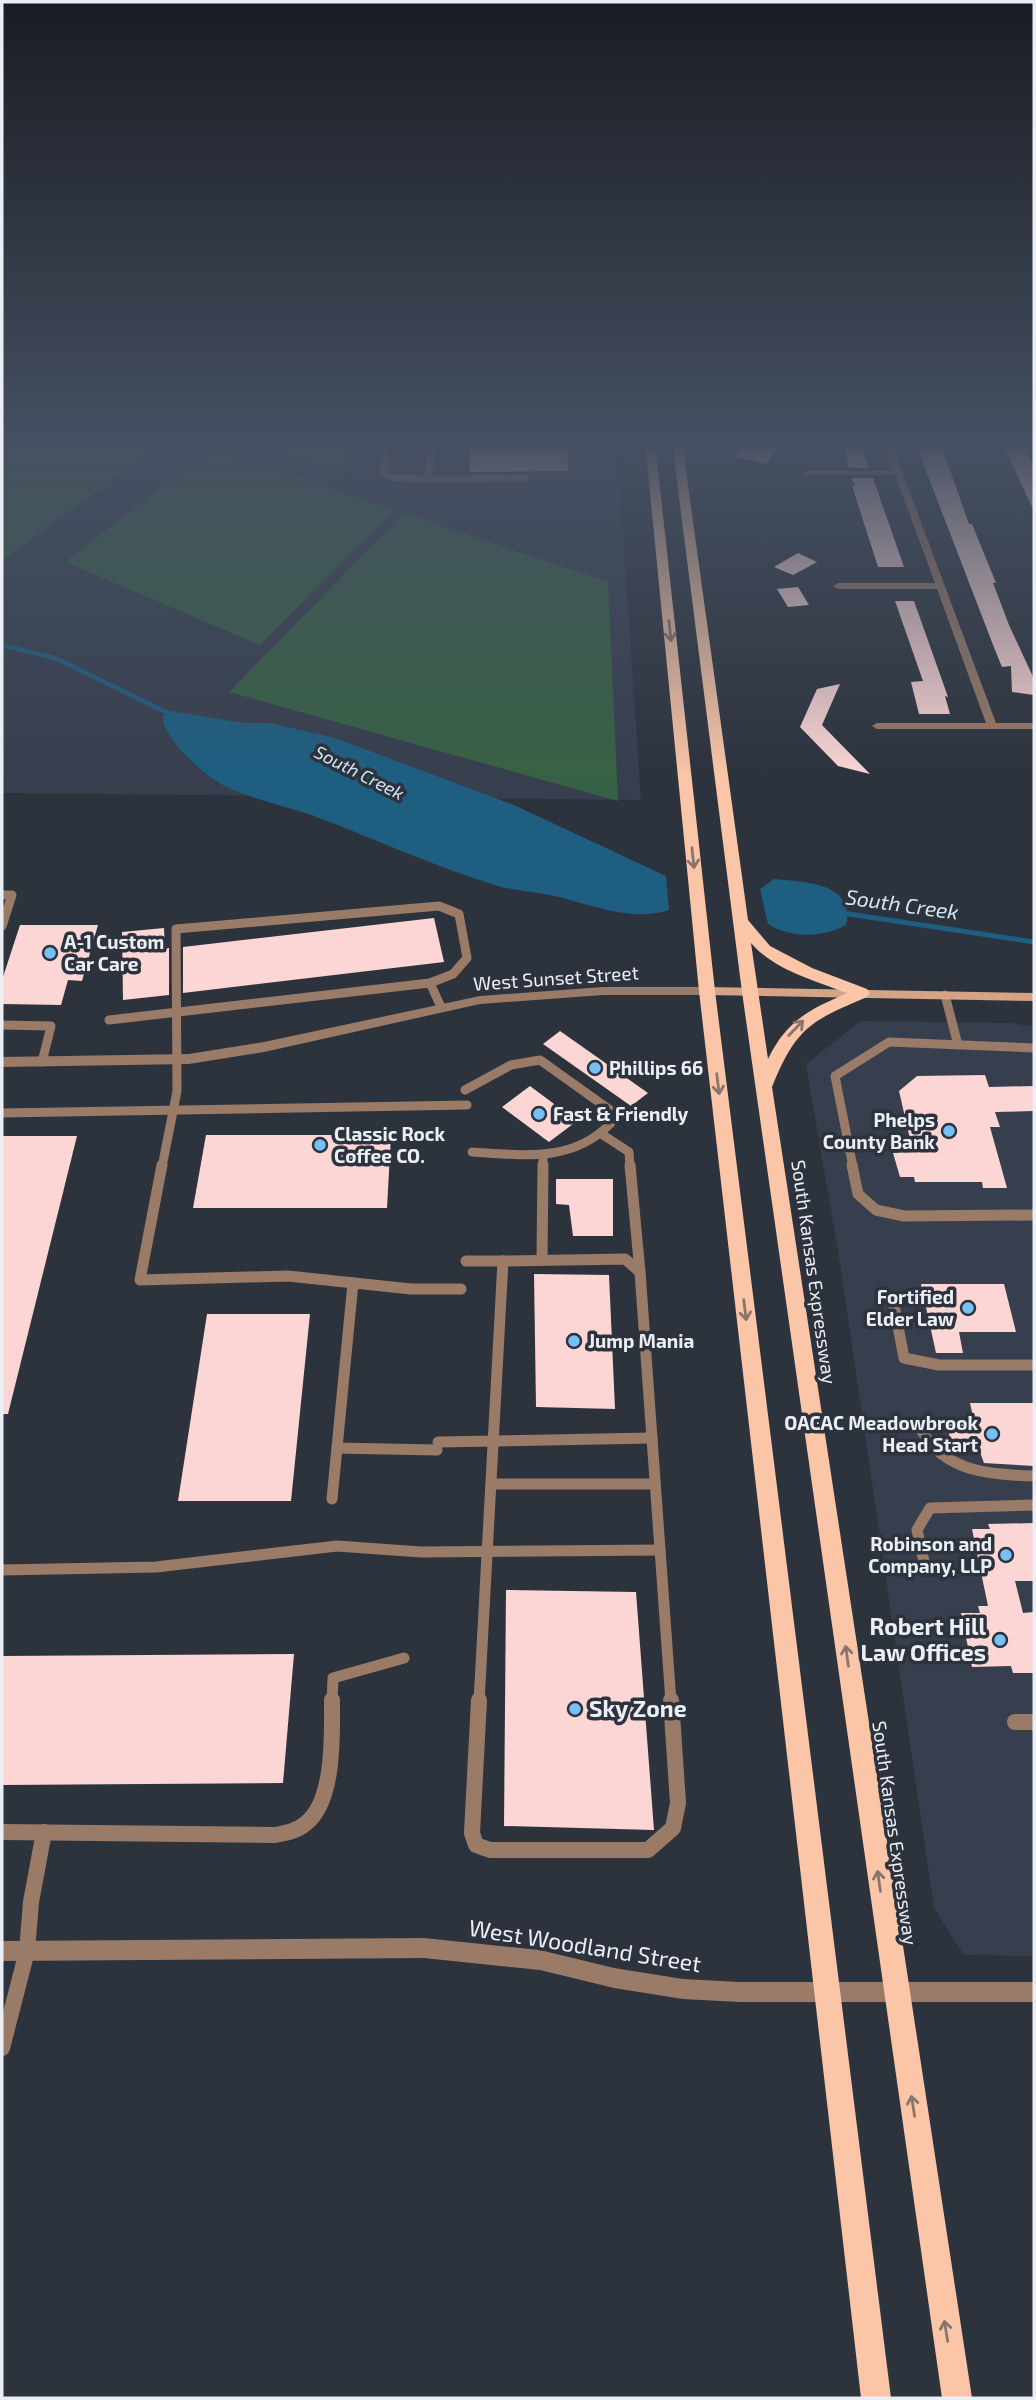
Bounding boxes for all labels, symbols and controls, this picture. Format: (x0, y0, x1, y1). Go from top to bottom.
one-way arrow (663, 620, 676, 642)
water label: South Creek (311, 740, 408, 804)
one-way arrow (687, 846, 700, 868)
water label: South Creek (844, 883, 960, 924)
place label: A-1 Custom Car Care (64, 930, 164, 975)
marker: A-1 Custom Car Care (42, 945, 58, 961)
street label: West Sunset Street (473, 960, 639, 995)
one-way arrow (787, 1020, 804, 1037)
place label: Phillips 66 (609, 1056, 703, 1079)
marker: Phillips 66 (587, 1060, 603, 1076)
one-way arrow (711, 1072, 724, 1095)
place label: Fast & Friendly (553, 1102, 689, 1126)
marker: Fast & Friendly (531, 1106, 547, 1122)
place label: Phelps County Bank (823, 1108, 935, 1154)
place label: Classic Rock Coffee CO. (334, 1122, 446, 1167)
marker: Phelps County Bank (941, 1123, 957, 1139)
marker: Classic Rock Coffee CO. (312, 1137, 328, 1153)
street label: South Kansas Expressway (787, 1158, 842, 1385)
place label: Fortified Elder Law (866, 1285, 954, 1330)
one-way arrow (738, 1298, 751, 1321)
marker: Fortified Elder Law (960, 1300, 976, 1316)
place label: Jump Mania (588, 1329, 694, 1352)
marker: Jump Mania (566, 1333, 582, 1349)
place label: OACAC Meadowbrook Head Start (784, 1411, 978, 1456)
marker: OACAC Meadowbrook Head Start (984, 1426, 1000, 1442)
place label: Robinson and Company, LLP (868, 1532, 992, 1578)
marker: Robinson and Company, LLP (998, 1547, 1014, 1563)
place label: Robert Hill Law Offices (861, 1612, 986, 1666)
marker: Robert Hill Law Offices (992, 1632, 1008, 1648)
one-way arrow (840, 1645, 853, 1667)
place label: Sky Zone (589, 1694, 687, 1722)
marker: Sky Zone (567, 1701, 583, 1717)
street label: South Kansas Expressway (868, 1719, 923, 1946)
one-way arrow (873, 1870, 886, 1893)
street label: West Woodland Street (467, 1913, 704, 1977)
one-way arrow (906, 2095, 919, 2118)
one-way arrow (940, 2320, 953, 2343)

